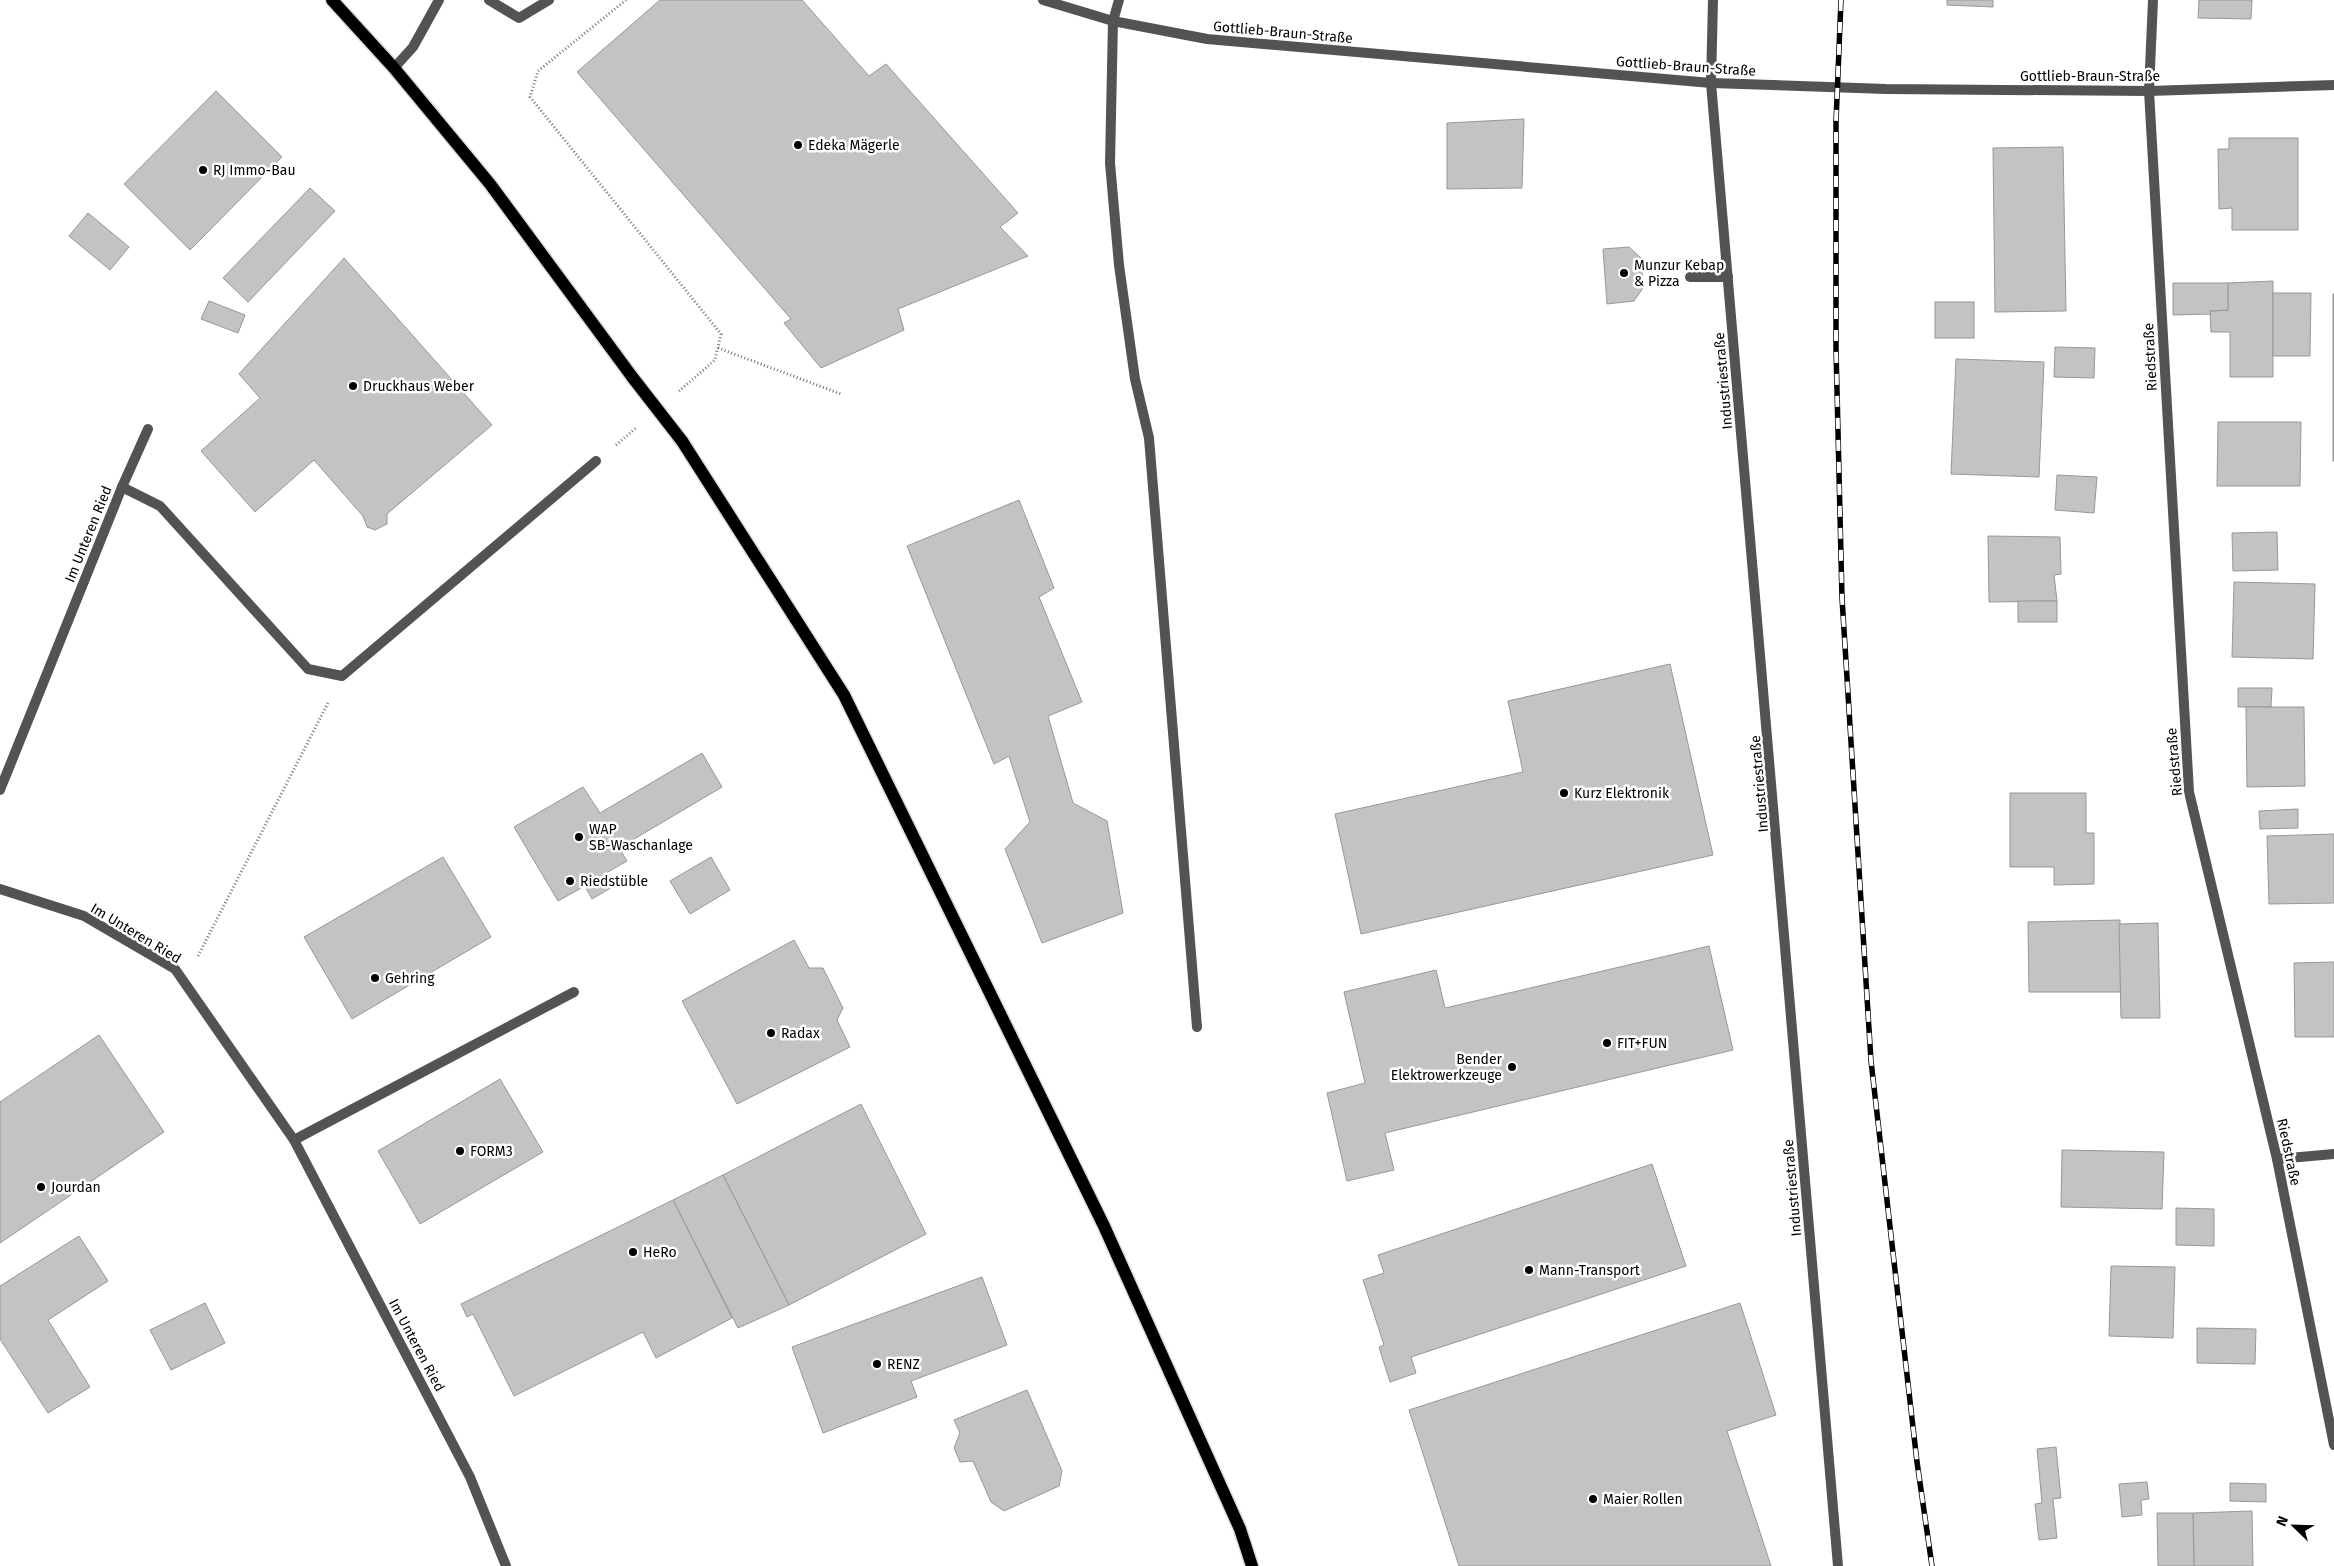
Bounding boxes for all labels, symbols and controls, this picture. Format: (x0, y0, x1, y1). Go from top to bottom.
street label: Gottlieb-Braun-Straße (1212, 18, 1354, 47)
street label: Gottlieb-Braun-Straße (1615, 53, 1757, 80)
street label: Gottlieb-Braun-Straße (2020, 68, 2160, 85)
place label: Edeka Mägerle (808, 137, 900, 154)
marker: Edeka Mägerle (792, 139, 804, 151)
place label: RJ Immo-Bau (213, 162, 296, 179)
marker: RJ Immo-Bau (197, 164, 209, 176)
place label: Munzur Kebap & Pizza (1634, 257, 1724, 290)
marker: Munzur Kebap & Pizza (1618, 267, 1630, 279)
street label: Riedstraße (2140, 322, 2161, 392)
street label: Industriestraße (1711, 332, 1736, 430)
place label: Druckhaus Weber (363, 378, 475, 395)
marker: Druckhaus Weber (347, 380, 359, 392)
street label: Im Unteren Ried (61, 483, 116, 585)
street label: Riedstraße (2163, 727, 2186, 797)
street label: Industriestraße (1747, 735, 1772, 833)
place label: Kurz Elektronik (1574, 785, 1670, 802)
marker: Kurz Elektronik (1558, 787, 1570, 799)
place label: WAP SB-Waschanlage (589, 821, 693, 854)
marker: WAP SB-Waschanlage (573, 831, 585, 843)
place label: Riedstüble (580, 873, 648, 890)
marker: Riedstüble (564, 875, 576, 887)
street label: Im Unteren Ried (87, 900, 184, 967)
place label: Gehring (385, 970, 435, 987)
marker: Gehring (369, 972, 381, 984)
place label: Radax (781, 1025, 820, 1042)
marker: Radax (765, 1027, 777, 1039)
place label: FIT+FUN (1617, 1035, 1667, 1052)
marker: FIT+FUN (1601, 1037, 1613, 1049)
place label: Bender Elektrowerkzeuge (1391, 1051, 1503, 1084)
marker: Bender Elektrowerkzeuge (1506, 1061, 1518, 1073)
street label: Riedstraße (2273, 1117, 2304, 1187)
street label: Industriestraße (1780, 1139, 1805, 1237)
place label: FORM3 (470, 1143, 513, 1160)
marker: FORM3 (454, 1145, 466, 1157)
place label: Jourdan (51, 1179, 101, 1196)
marker: Jourdan (35, 1181, 47, 1193)
place label: HeRo (643, 1244, 677, 1261)
marker: HeRo (627, 1246, 639, 1258)
place label: Mann-Transport (1539, 1262, 1641, 1279)
marker: Mann-Transport (1523, 1264, 1535, 1276)
street label: Im Unteren Ried (385, 1296, 448, 1395)
place label: RENZ (887, 1356, 920, 1373)
marker: RENZ (871, 1358, 883, 1370)
place label: Maier Rollen (1603, 1491, 1683, 1508)
marker: Maier Rollen (1587, 1493, 1599, 1505)
north arrow (2269, 1501, 2319, 1551)
text: N (2273, 1514, 2292, 1529)

